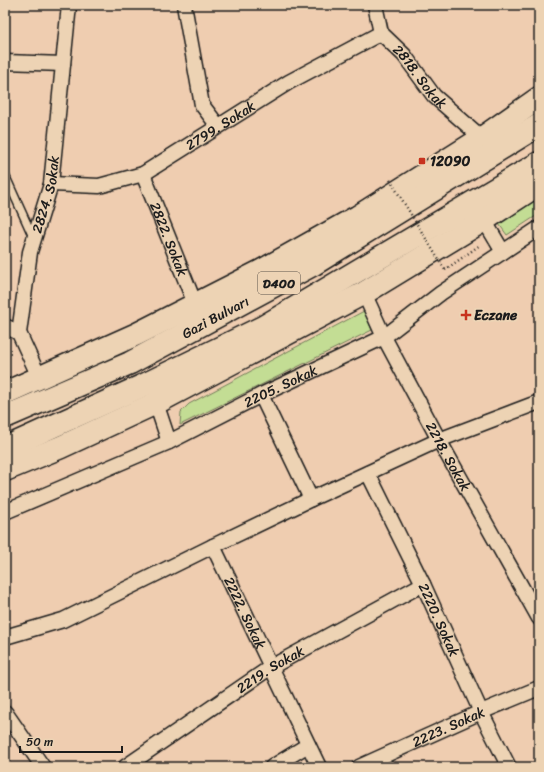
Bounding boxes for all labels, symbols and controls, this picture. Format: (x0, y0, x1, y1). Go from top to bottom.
street label: 2818. Sokak (386, 38, 453, 115)
street label: 2799. Sokak (180, 94, 261, 157)
place label: 12090 (430, 149, 471, 174)
street label: 2824. Sokak (25, 154, 67, 236)
marker: 12090 (417, 156, 427, 166)
street label: 2822. Sokak (142, 198, 195, 281)
road number: D400 (258, 272, 300, 294)
street label: Gazi Bulvarı (177, 289, 254, 346)
place label: Eczane (474, 303, 518, 328)
marker: Eczane (461, 310, 471, 320)
street label: 2205. Sokak (239, 358, 322, 415)
street label: 2218. Sokak (418, 417, 478, 497)
street label: 2222. Sokak (216, 572, 273, 654)
street label: 2220. Sokak (411, 579, 467, 661)
street label: 2219. Sokak (231, 639, 310, 700)
street label: 2223. Sokak (408, 700, 490, 755)
scale bar (20, 728, 122, 754)
text: 50 m (26, 731, 53, 753)

